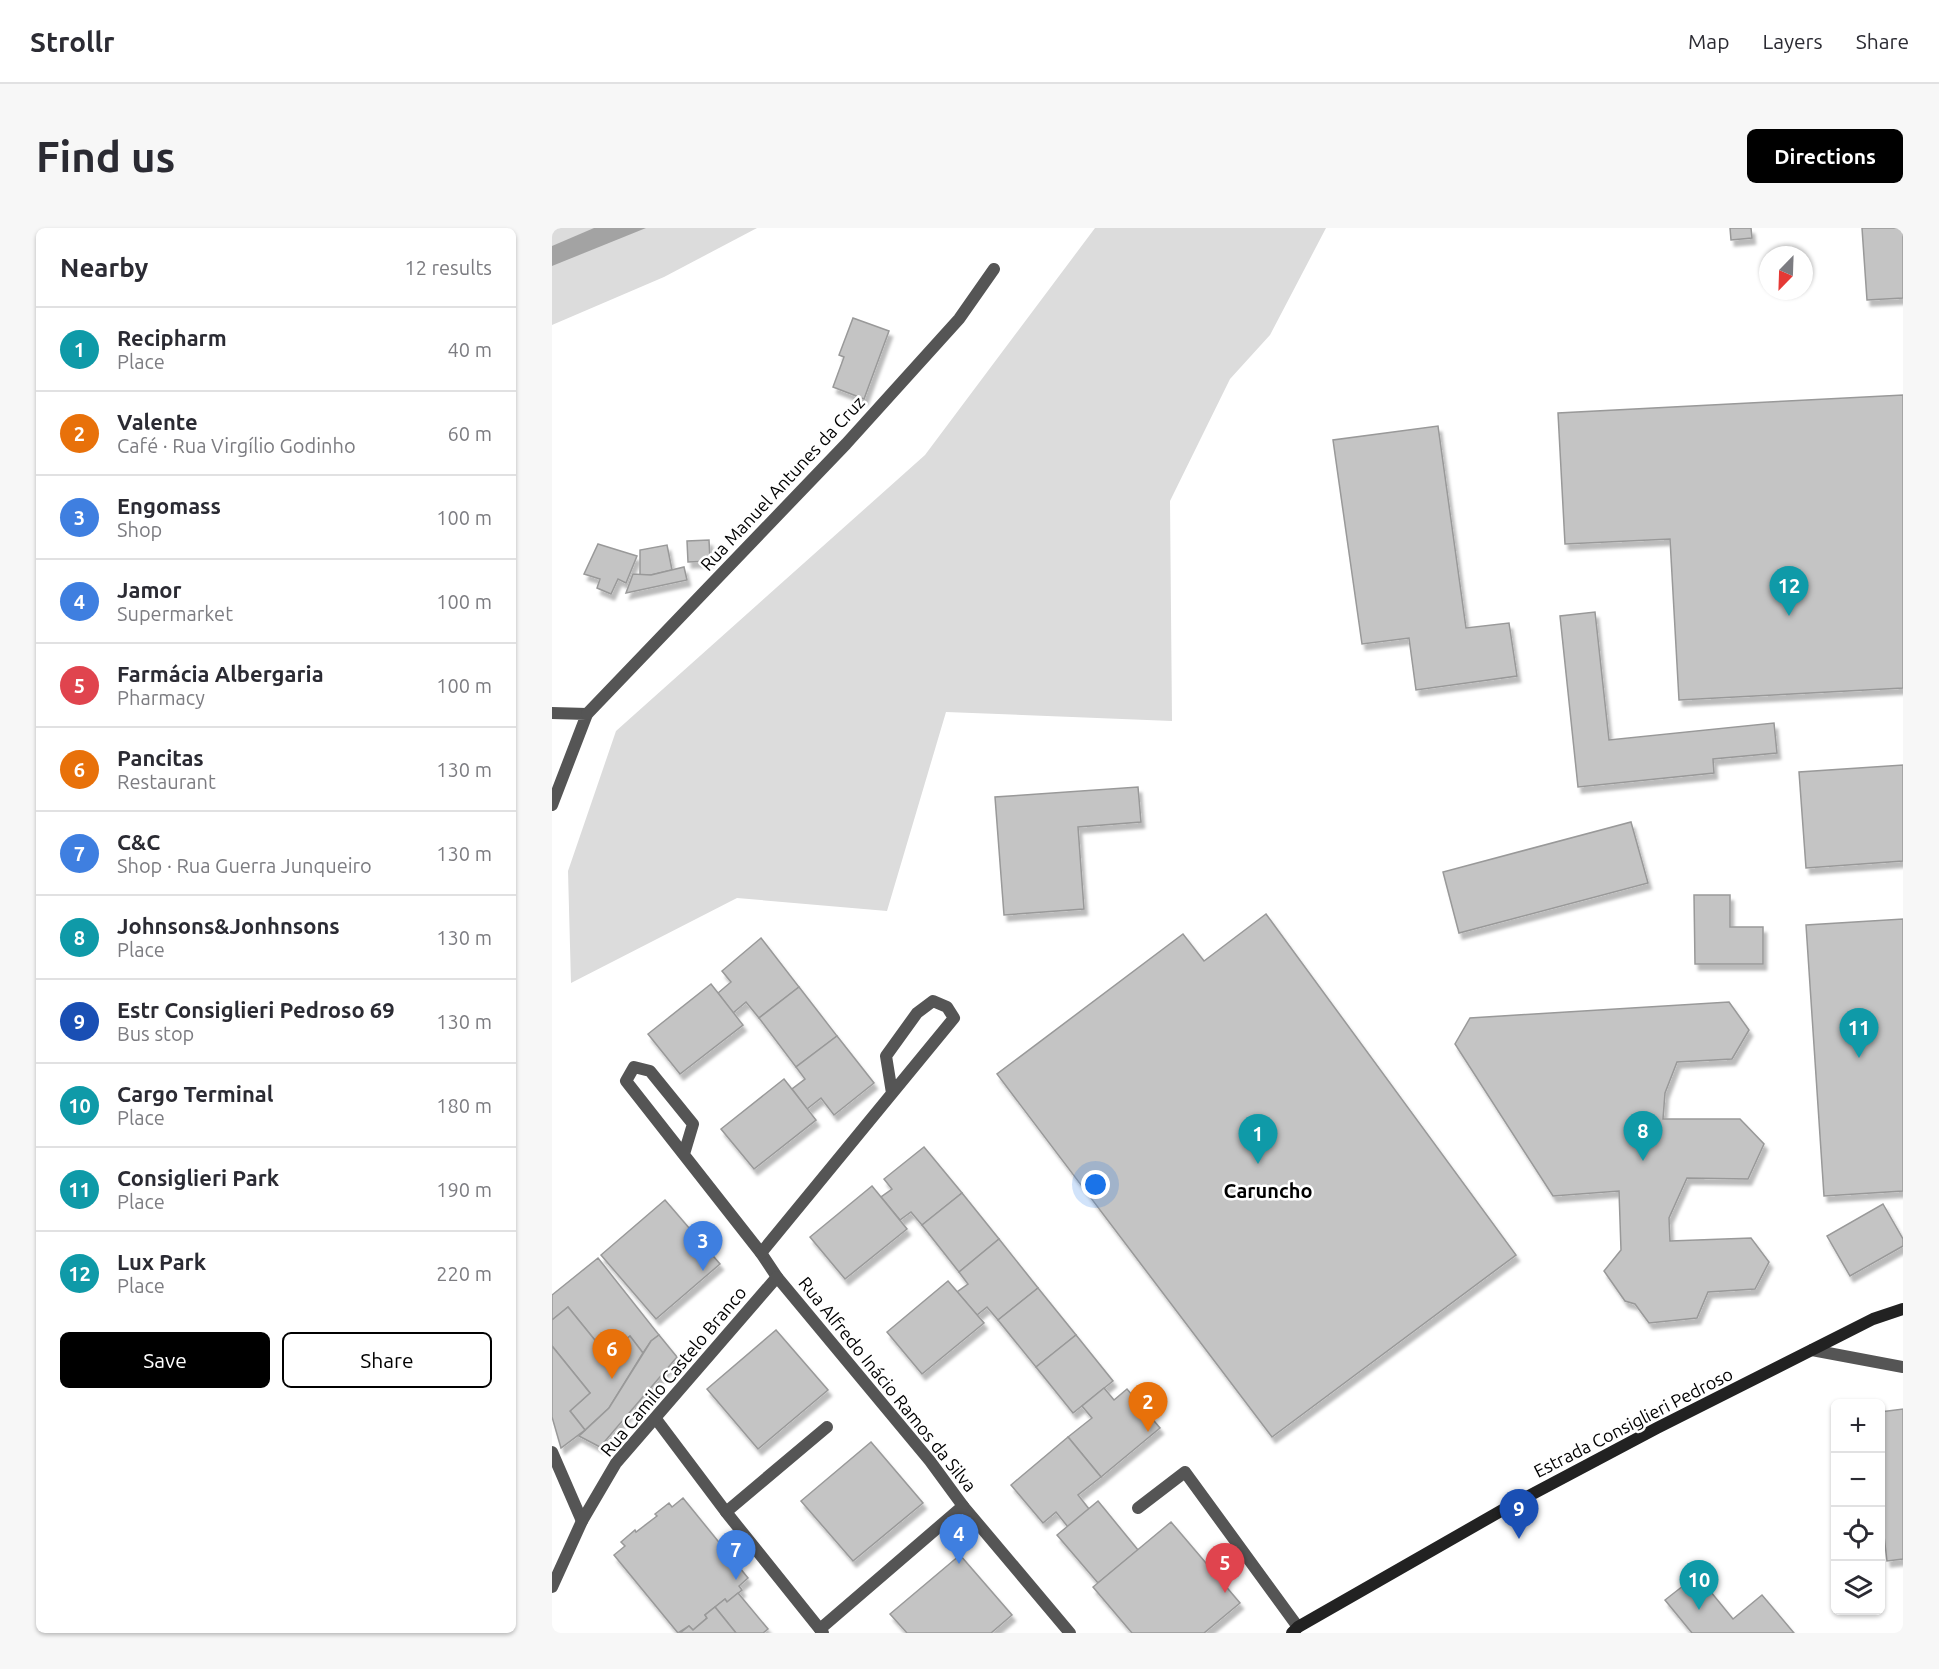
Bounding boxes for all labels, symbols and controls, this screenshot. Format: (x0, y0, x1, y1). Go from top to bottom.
text: Strollr (30, 26, 115, 57)
text: Map (1688, 29, 1729, 53)
text: Layers (1762, 29, 1823, 53)
text: Share (1856, 29, 1909, 53)
button: Directions (1747, 129, 1903, 183)
text: Find us (36, 133, 175, 180)
north arrow (1759, 246, 1813, 300)
text: Nearby (60, 253, 148, 282)
text: 12 results (404, 256, 492, 279)
text: Recipharm (117, 325, 227, 350)
text: 1 (74, 338, 85, 361)
text: 40 m (448, 338, 492, 361)
text: Place (117, 350, 165, 373)
street label: Rua Manuel Antunes da Cruz (696, 392, 868, 574)
text: Valente (117, 409, 198, 434)
text: 2 (74, 422, 85, 445)
text: 60 m (448, 422, 492, 445)
text: Café · Rua Virgílio Godinho (117, 434, 356, 457)
text: Engomass (117, 493, 221, 518)
text: 3 (74, 506, 85, 529)
text: 100 m (436, 506, 492, 529)
text: Shop (117, 518, 162, 541)
pin: 12 (1770, 566, 1808, 616)
text: Jamor (117, 577, 182, 602)
text: 4 (74, 590, 85, 613)
text: 100 m (436, 590, 492, 613)
text: Supermarket (117, 602, 233, 625)
text: Farmácia Albergaria (117, 661, 324, 686)
text: 5 (74, 674, 85, 697)
text: 100 m (436, 674, 492, 697)
text: Pharmacy (117, 686, 205, 709)
text: Pancitas (117, 745, 204, 770)
text: 6 (74, 758, 85, 781)
text: 130 m (436, 758, 492, 781)
text: Restaurant (117, 770, 216, 793)
text: C&C (117, 829, 160, 854)
text: 7 (74, 842, 85, 865)
text: 130 m (436, 842, 492, 865)
text: Shop · Rua Guerra Junqueiro (117, 854, 372, 877)
text: Johnsons&Jonhnsons (117, 913, 340, 938)
text: 8 (74, 926, 85, 949)
text: 130 m (436, 926, 492, 949)
text: Place (117, 938, 165, 961)
text: Estr Consiglieri Pedroso 69 (117, 997, 395, 1022)
pin: 11 (1840, 1008, 1878, 1058)
text: 9 (74, 1010, 85, 1033)
text: 130 m (436, 1010, 492, 1033)
text: Bus stop (117, 1022, 194, 1045)
text: Cargo Terminal (117, 1081, 273, 1106)
text: 10 (68, 1094, 91, 1117)
text: 180 m (436, 1094, 492, 1117)
text: Place (117, 1106, 165, 1129)
pin: 8 (1624, 1112, 1662, 1161)
pin: 1 (1238, 1114, 1278, 1164)
text: Consiglieri Park (117, 1165, 279, 1190)
your location (1081, 1170, 1110, 1199)
text: 11 (68, 1178, 91, 1201)
text: 190 m (436, 1178, 492, 1201)
district label: Caruncho (1224, 1179, 1312, 1202)
text: Place (117, 1190, 165, 1213)
pin: 3 (684, 1222, 722, 1271)
text: Lux Park (117, 1249, 206, 1274)
text: 12 (68, 1262, 91, 1285)
text: 220 m (436, 1262, 492, 1285)
street label: Rua Alfredo Inácio Ramos da Silva (795, 1273, 981, 1495)
text: Place (117, 1274, 165, 1297)
street label: Rua Camilo Castelo Branco (596, 1282, 750, 1460)
pin: 6 (592, 1330, 632, 1379)
button: Save (60, 1332, 270, 1388)
button: Share (282, 1332, 492, 1388)
street label: Estrada Consiglieri Pedroso (1530, 1363, 1736, 1481)
pin: 2 (1128, 1382, 1168, 1432)
map controls (1831, 1399, 1885, 1615)
button: + (1831, 1399, 1885, 1453)
button: − (1831, 1453, 1885, 1507)
pin: 9 (1500, 1490, 1538, 1539)
button: locate (1831, 1507, 1885, 1561)
pin: 4 (940, 1514, 978, 1564)
pin: 7 (716, 1530, 756, 1580)
pin: 5 (1206, 1544, 1244, 1593)
pin: 10 (1680, 1560, 1718, 1610)
button: layers (1831, 1561, 1885, 1615)

